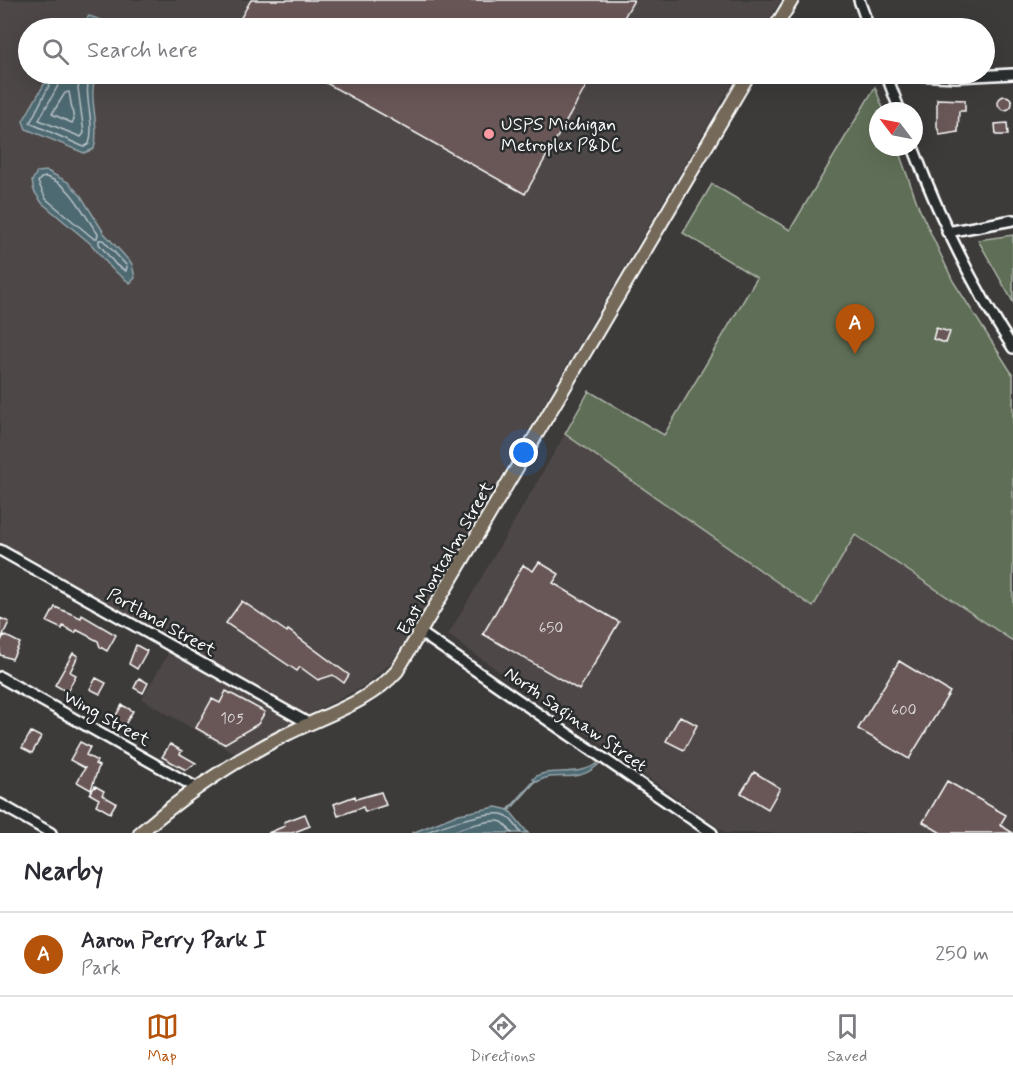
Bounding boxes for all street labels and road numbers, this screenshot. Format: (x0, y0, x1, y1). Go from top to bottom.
street label: East Montcalm Street (392, 477, 500, 640)
street label: Portland Street (103, 583, 221, 663)
street label: North Saginaw Street (498, 662, 652, 780)
street label: Wing Street (58, 685, 155, 754)

